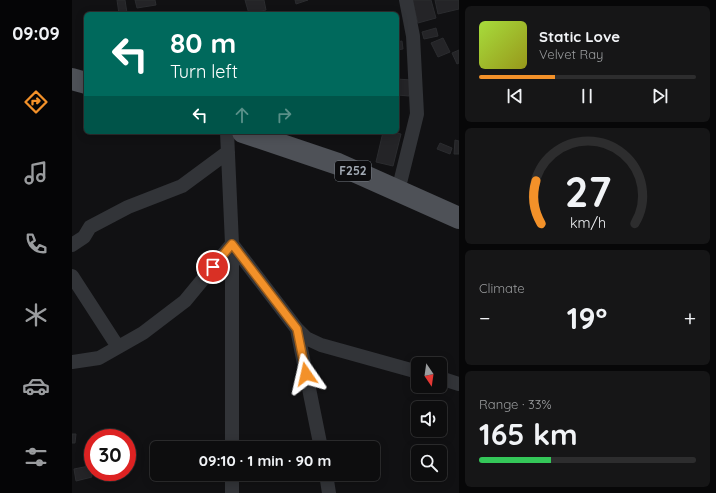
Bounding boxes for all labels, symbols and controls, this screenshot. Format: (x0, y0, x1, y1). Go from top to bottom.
text: 09:09 (12, 22, 60, 45)
text: 80 m (170, 25, 236, 60)
text: Static Love (539, 27, 620, 46)
icon: left (104, 28, 156, 80)
text: Velvet Ray (539, 46, 604, 62)
text: Turn left (170, 60, 238, 83)
icon: previous (504, 85, 526, 107)
icon: pause (576, 85, 598, 107)
icon: next (649, 85, 671, 107)
icon: directions (22, 88, 50, 116)
icon: left (189, 104, 211, 126)
icon: ahead (231, 104, 253, 126)
icon: right (273, 104, 295, 126)
icon: music (22, 159, 50, 187)
road number: F252 (335, 161, 371, 181)
text: 27 (564, 164, 611, 216)
text: km/h (569, 213, 606, 231)
icon: phone (22, 230, 50, 258)
pin (196, 250, 230, 284)
icon: arrive (202, 256, 224, 278)
text: Climate (479, 280, 525, 296)
text: 19° (567, 299, 607, 337)
icon: climate (22, 301, 50, 329)
text: − (479, 304, 490, 332)
text: + (684, 304, 696, 332)
position arrow (285, 353, 327, 395)
north arrow (411, 357, 447, 393)
map controls (411, 357, 447, 481)
icon: car (22, 372, 50, 400)
text: Range · 33% (479, 396, 552, 412)
button: sound (411, 401, 447, 437)
text: 165 km (479, 415, 578, 453)
speed limit sign: 30 (84, 429, 136, 481)
icon: filters (22, 443, 50, 471)
button: search (411, 445, 447, 481)
text: 09:10 · 1 min · 90 m (199, 451, 331, 470)

